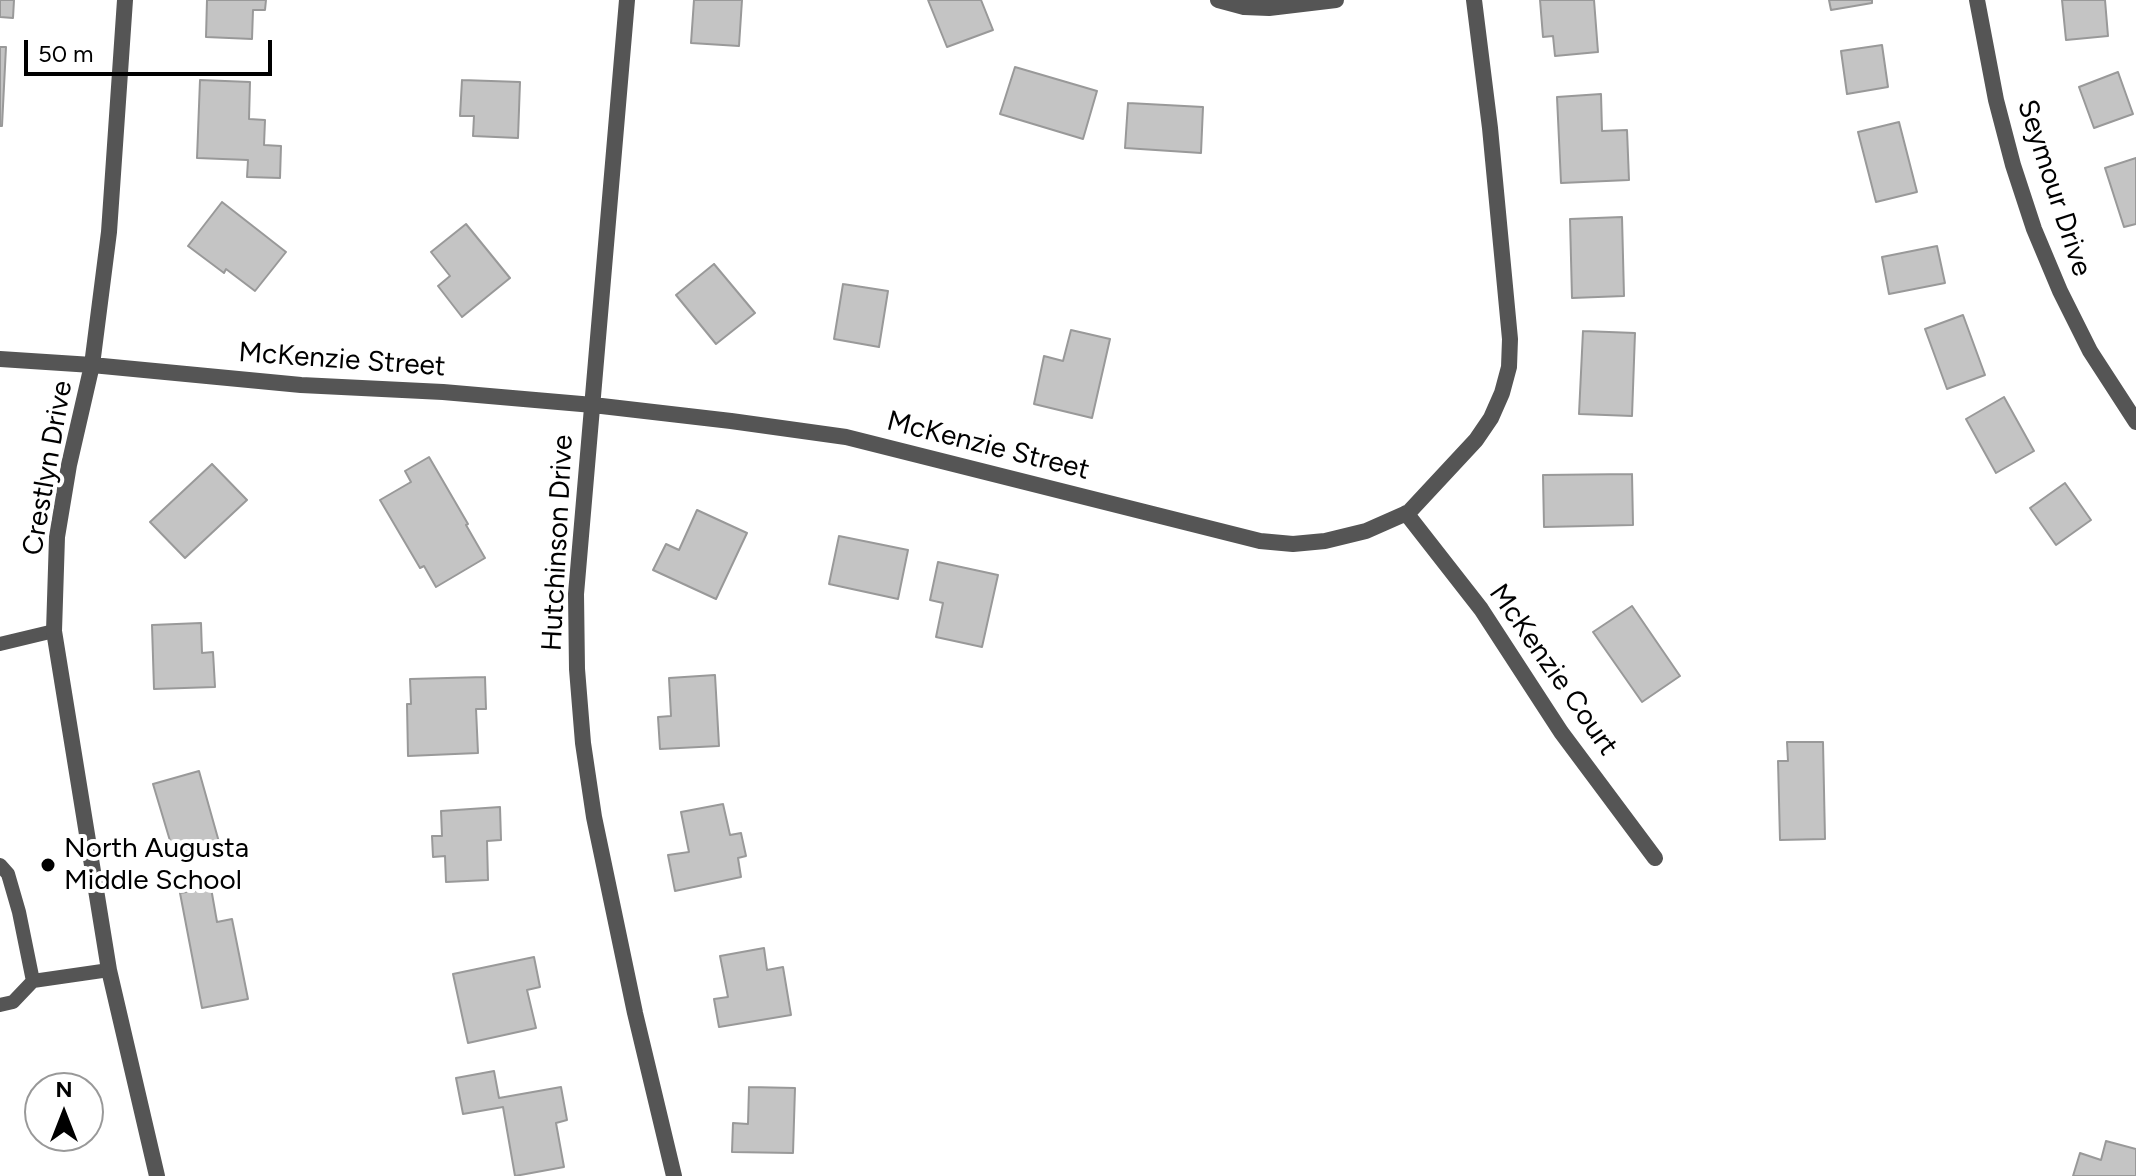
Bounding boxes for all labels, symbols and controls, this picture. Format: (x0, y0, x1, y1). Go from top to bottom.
scale bar (28, 24, 276, 74)
text: 50 m (38, 39, 94, 68)
street label: Seymour Drive (2010, 95, 2098, 281)
street label: McKenzie Street (237, 336, 447, 384)
street label: Crestlyn Drive (16, 378, 80, 558)
street label: McKenzie Street (883, 405, 1093, 487)
street label: Hutchinson Drive (536, 434, 580, 652)
street label: McKenzie Court (1482, 578, 1624, 762)
place label: North Augusta Middle School (64, 832, 249, 898)
marker: North Augusta Middle School (39, 856, 57, 874)
north arrow (24, 1072, 104, 1152)
text: N (55, 1076, 73, 1103)

